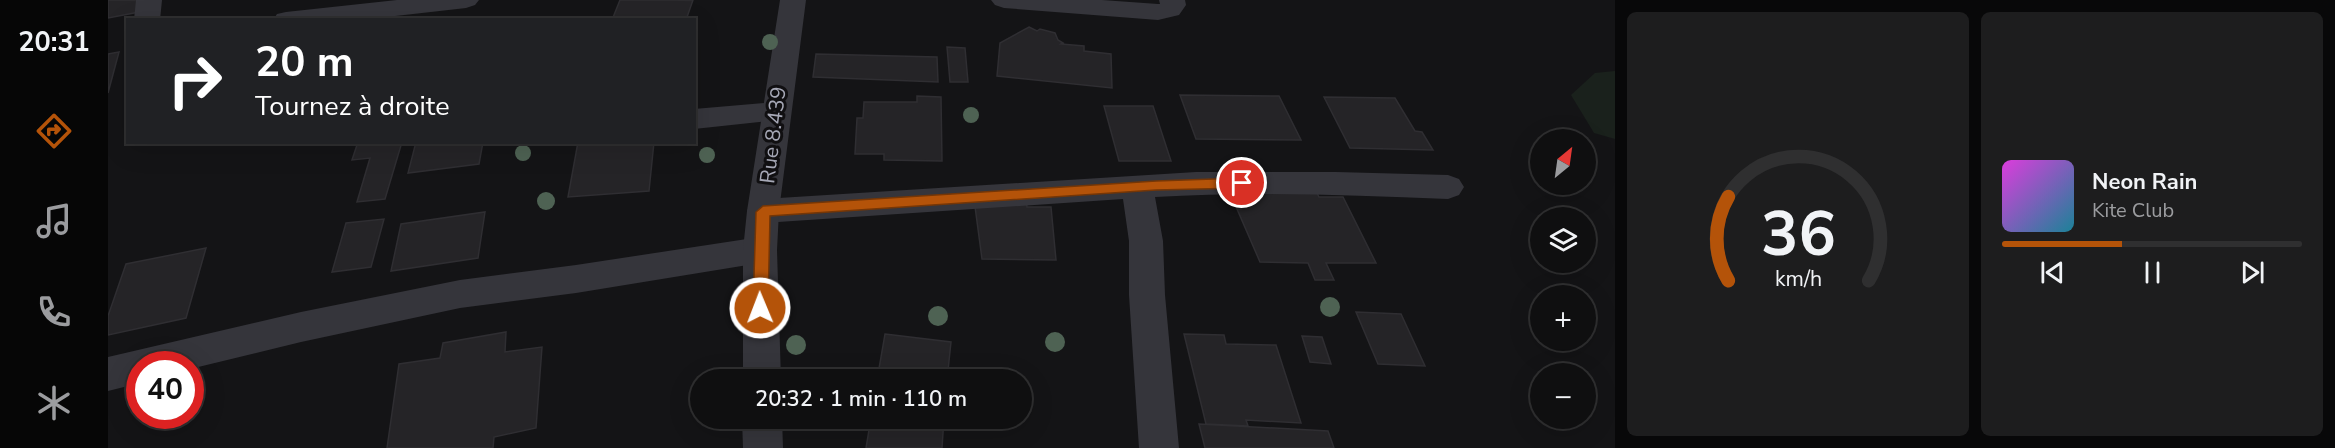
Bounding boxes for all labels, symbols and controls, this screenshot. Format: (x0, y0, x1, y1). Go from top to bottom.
text: 20:31 (18, 24, 90, 61)
text: 20 m (255, 34, 354, 91)
icon: right (156, 42, 234, 120)
street label: Rue 8.439 (753, 85, 793, 185)
text: Tournez à droite (255, 88, 450, 125)
icon: directions (33, 110, 75, 152)
north arrow (1530, 129, 1596, 195)
map controls (1530, 129, 1596, 429)
pin (1216, 157, 1267, 208)
icon: arrive (1225, 166, 1258, 199)
text: Neon Rain (2092, 167, 2197, 197)
text: 36 (1761, 192, 1835, 277)
text: Kite Club (2092, 197, 2174, 224)
icon: music (33, 200, 75, 242)
button: layers (1530, 207, 1596, 273)
icon: previous (2036, 256, 2069, 289)
icon: pause (2136, 256, 2169, 289)
icon: next (2236, 256, 2269, 289)
text: km/h (1774, 264, 1822, 294)
position arrow (728, 276, 792, 340)
button: + (1530, 285, 1596, 351)
icon: phone (33, 291, 75, 333)
speed limit sign: 40 (126, 351, 204, 429)
button: − (1530, 363, 1596, 429)
icon: climate (33, 382, 75, 424)
text: 20:32 · 1 min · 110 m (755, 384, 967, 414)

